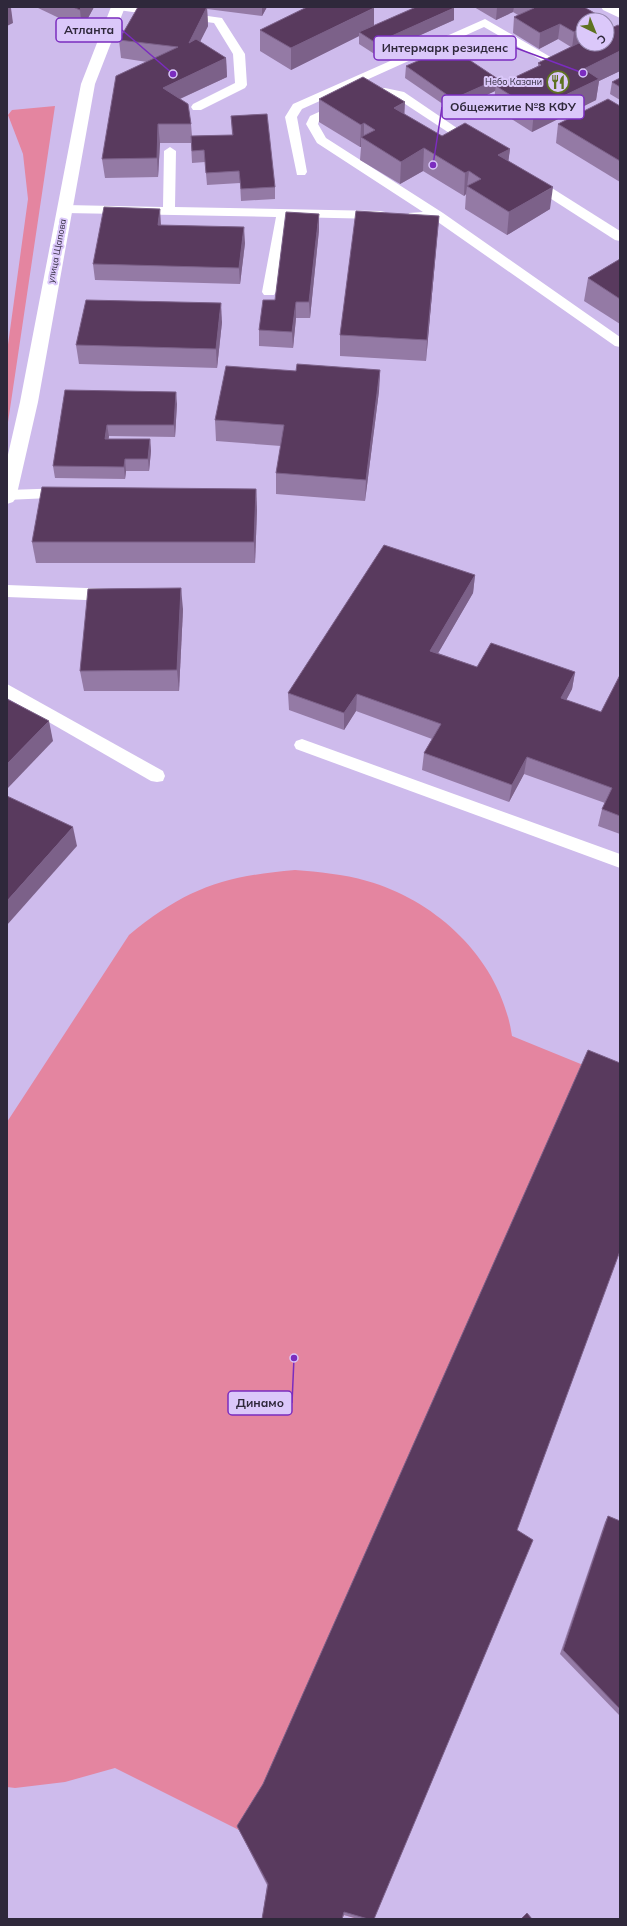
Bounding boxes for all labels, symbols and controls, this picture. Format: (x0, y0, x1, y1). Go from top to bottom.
north arrow (575, 12, 615, 52)
callout: Атланта (56, 18, 122, 42)
text: Атланта (64, 22, 114, 37)
text: С (594, 32, 609, 47)
callout: Интермарк резиденс (374, 36, 516, 60)
text: Интермарк резиденс (382, 40, 508, 55)
restaurant icon: Небо Казани (545, 69, 571, 95)
place label: Небо Казани (485, 76, 542, 87)
callout: Общежитие №8 КФУ (442, 95, 584, 119)
text: Общежитие №8 КФУ (450, 99, 577, 114)
street label: улица Щапова (45, 218, 69, 284)
callout: Динамо (228, 1391, 292, 1415)
text: Динамо (236, 1395, 284, 1410)

